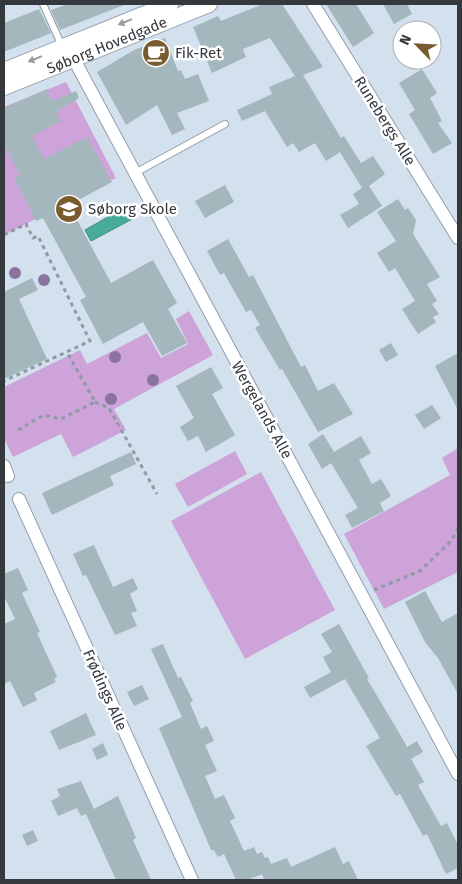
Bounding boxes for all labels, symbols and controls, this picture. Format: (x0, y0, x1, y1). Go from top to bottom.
street label: Søborg Hovedgade (44, 13, 170, 78)
one-way arrow (118, 19, 132, 27)
north arrow (392, 20, 442, 70)
text: N (396, 32, 415, 48)
cafe icon: Fik-Ret (141, 38, 171, 68)
place label: Fik-Ret (175, 44, 222, 62)
one-way arrow (28, 55, 43, 63)
street label: Runebergs Alle (350, 73, 420, 169)
school or university icon: Søborg Skole (54, 194, 84, 224)
place label: Søborg Skole (88, 200, 177, 218)
street label: Wergelands Alle (228, 358, 296, 462)
street label: Frødings Alle (79, 647, 131, 733)

